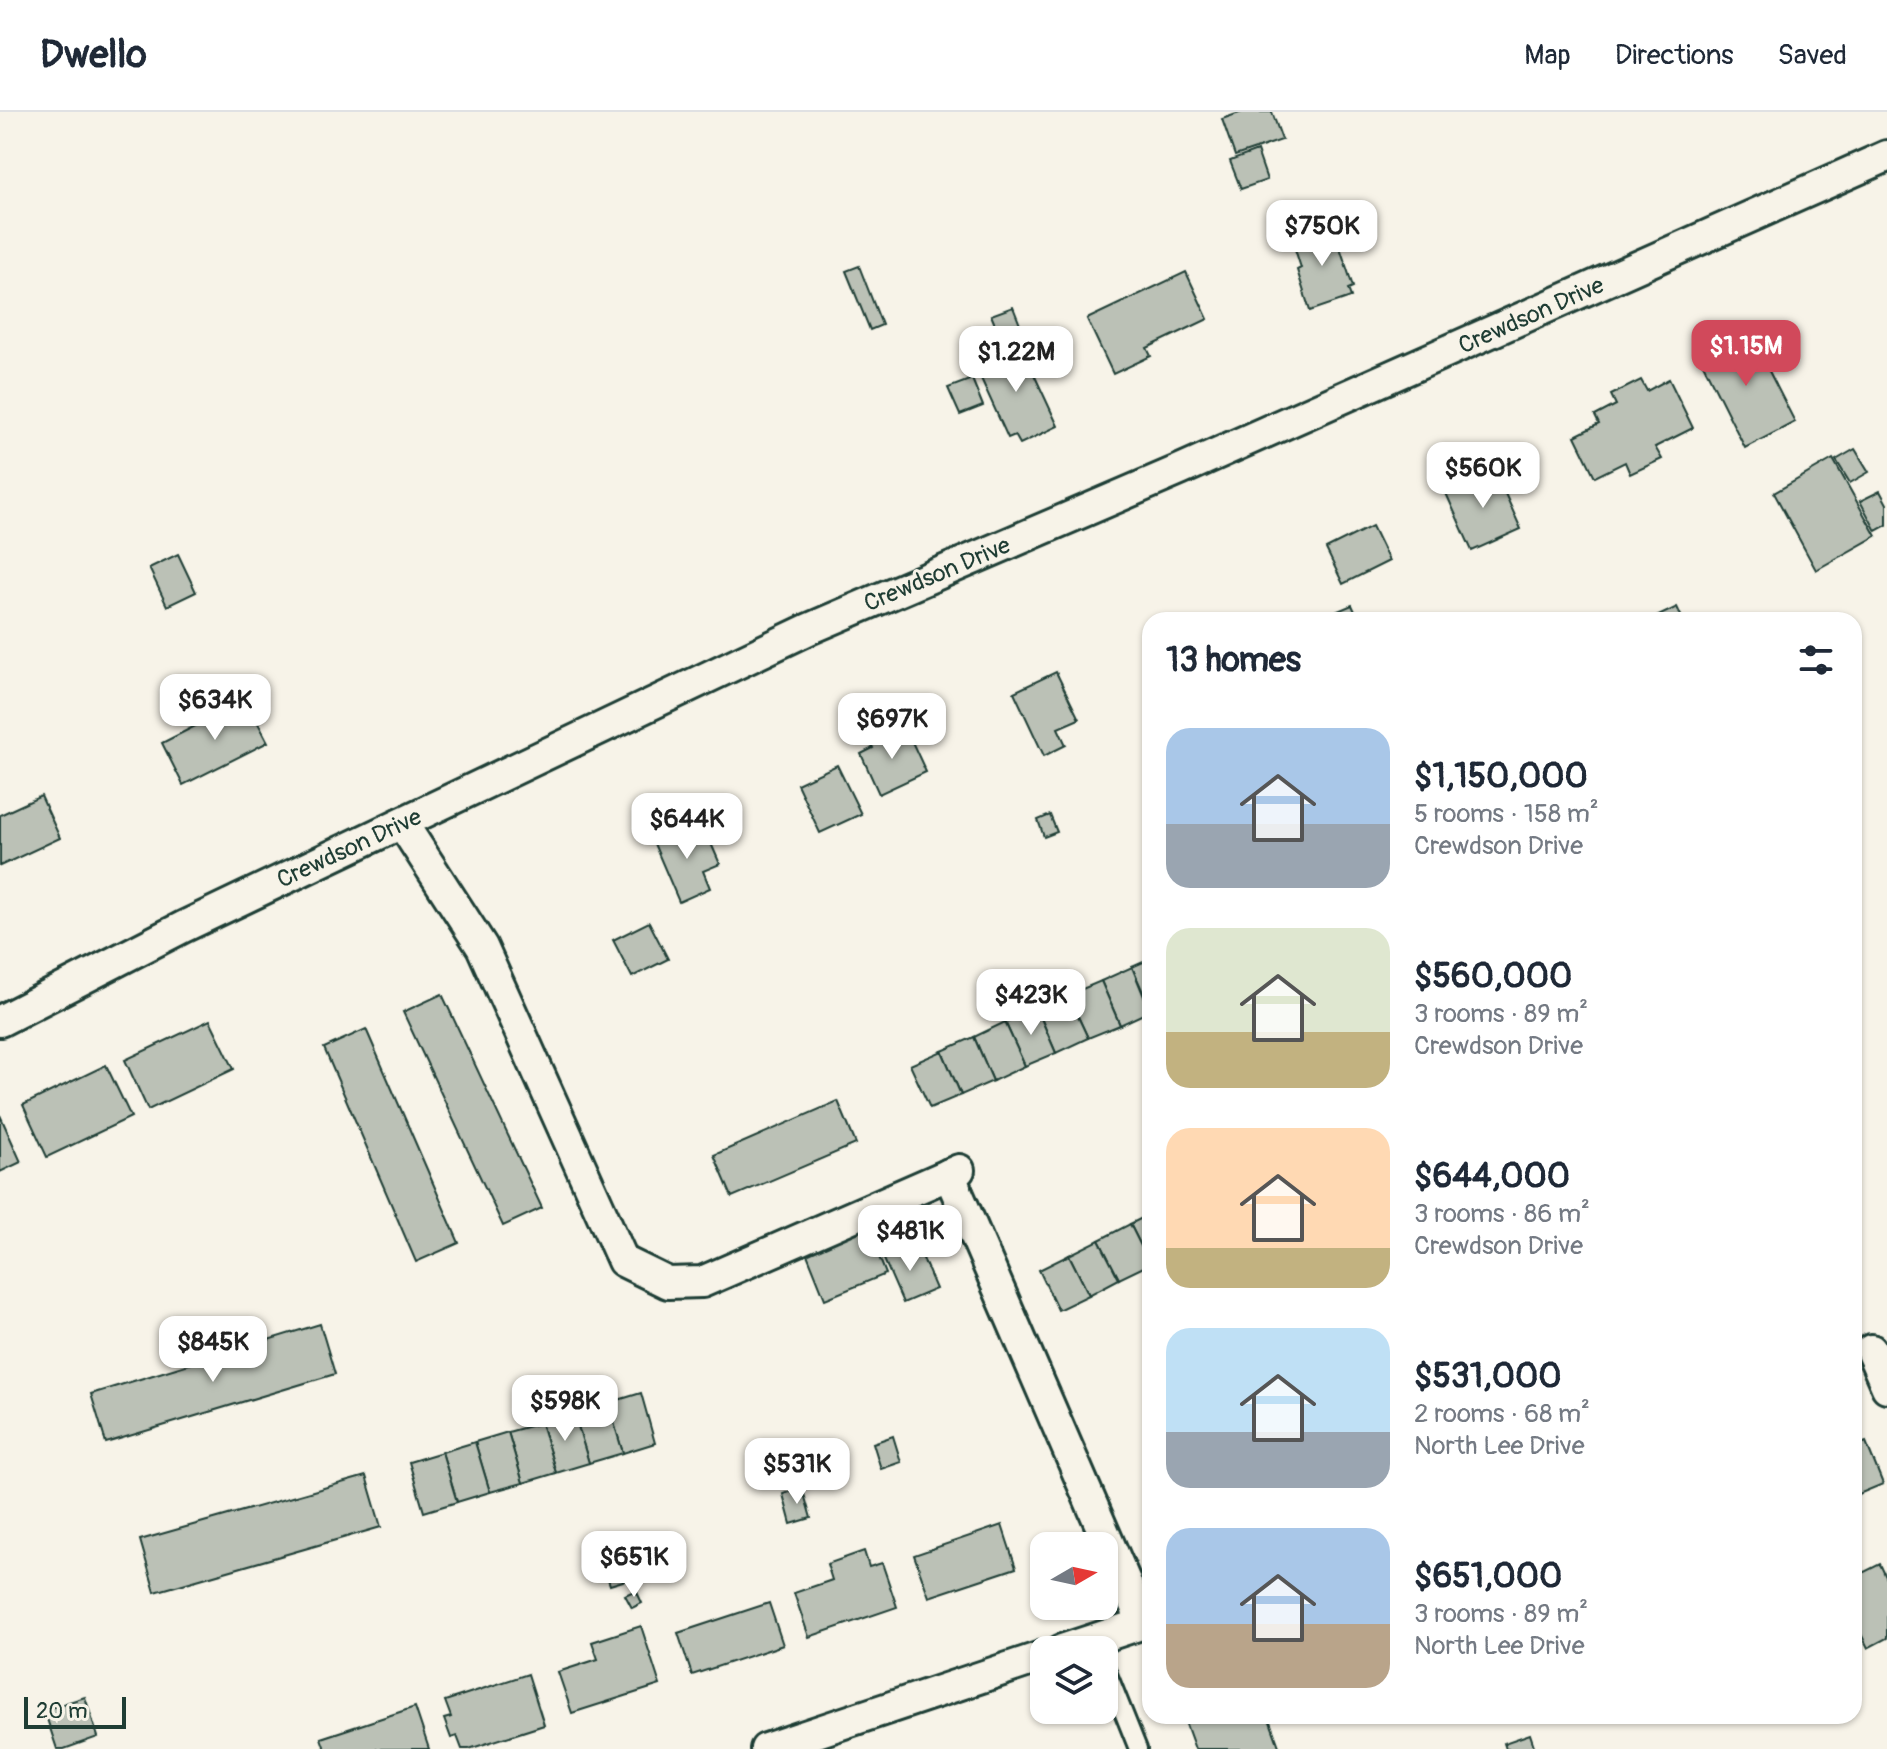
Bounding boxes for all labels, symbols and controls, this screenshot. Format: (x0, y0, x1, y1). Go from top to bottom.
text: Dwello (40, 31, 147, 79)
text: Map (1524, 38, 1571, 73)
text: Directions (1615, 38, 1734, 73)
text: Saved (1778, 38, 1847, 73)
pin: $750K (1266, 200, 1378, 268)
text: $750K (1284, 210, 1360, 242)
street label: Crewdson Drive (1454, 270, 1609, 360)
pin: $1.15M (1681, 320, 1811, 388)
pin: $1.22M (951, 326, 1081, 394)
text: $1.15M (1710, 330, 1782, 362)
text: $1.22M (977, 336, 1055, 368)
pin: $560K (1427, 442, 1539, 510)
text: $560K (1445, 452, 1521, 484)
street label: Crewdson Drive (860, 531, 1015, 618)
icon: filters (1794, 638, 1838, 682)
text: 13 homes (1166, 639, 1301, 682)
pin: $634K (159, 674, 271, 742)
text: $634K (178, 684, 252, 716)
pin: $697K (836, 693, 948, 761)
text: $697K (856, 703, 928, 735)
text: $1,150,000 (1414, 755, 1588, 798)
icon: home (1230, 760, 1326, 856)
pin: $644K (631, 793, 743, 861)
text: 5 rooms · 158 m² (1414, 798, 1599, 830)
street label: Crewdson Drive (272, 802, 426, 895)
text: $644K (649, 803, 725, 835)
text: Crewdson Drive (1414, 830, 1583, 862)
text: $560,000 (1414, 955, 1572, 998)
icon: home (1230, 960, 1326, 1056)
pin: $423K (975, 969, 1087, 1037)
text: $423K (994, 979, 1068, 1011)
text: 3 rooms · 89 m² (1414, 998, 1588, 1030)
text: Crewdson Drive (1414, 1030, 1583, 1062)
text: $644,000 (1414, 1155, 1570, 1198)
icon: home (1230, 1160, 1326, 1256)
text: 3 rooms · 86 m² (1414, 1198, 1590, 1230)
pin: $481K (854, 1205, 966, 1273)
text: $481K (876, 1215, 944, 1247)
text: Crewdson Drive (1414, 1230, 1583, 1262)
pin: $845K (157, 1316, 269, 1384)
text: $845K (177, 1326, 249, 1358)
text: $531,000 (1414, 1355, 1561, 1398)
icon: home (1230, 1360, 1326, 1456)
pin: $598K (509, 1375, 621, 1443)
text: $598K (530, 1385, 600, 1417)
text: 2 rooms · 68 m² (1414, 1398, 1590, 1430)
text: North Lee Drive (1414, 1430, 1585, 1462)
pin: $531K (741, 1438, 853, 1506)
text: $531K (763, 1448, 831, 1480)
pin: $651K (578, 1531, 690, 1599)
north arrow (1030, 1532, 1118, 1620)
map controls (1030, 1532, 1118, 1724)
text: $651K (599, 1541, 669, 1573)
text: $651,000 (1414, 1555, 1562, 1598)
icon: home (1230, 1560, 1326, 1656)
text: 3 rooms · 89 m² (1414, 1598, 1588, 1630)
text: North Lee Drive (1414, 1630, 1585, 1662)
button: layers (1030, 1636, 1118, 1724)
scale bar (24, 1693, 126, 1729)
text: 20 m (36, 1697, 88, 1725)

